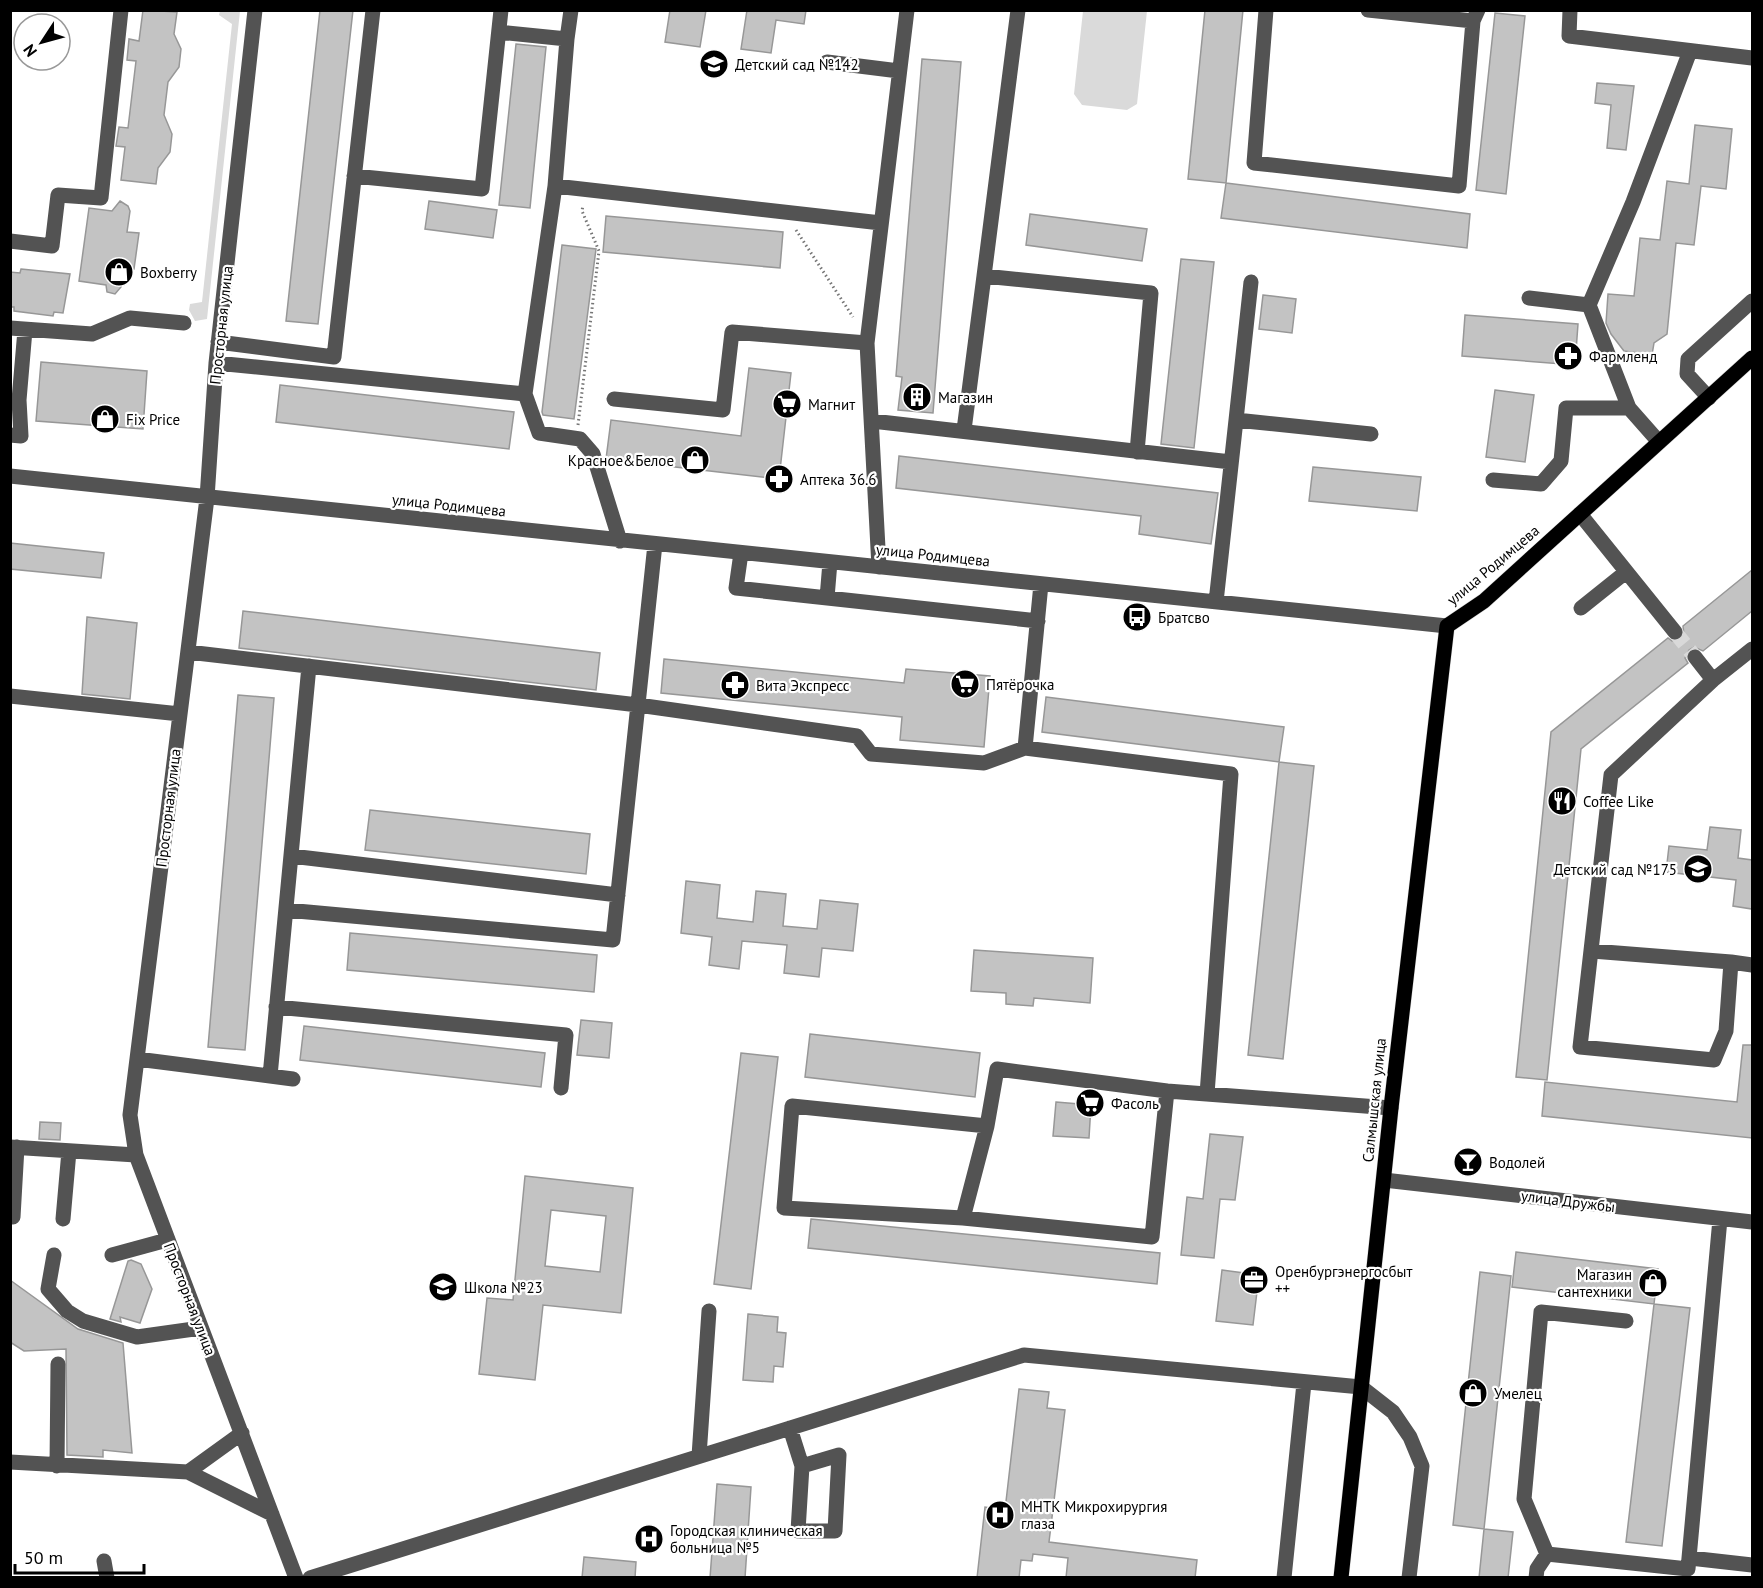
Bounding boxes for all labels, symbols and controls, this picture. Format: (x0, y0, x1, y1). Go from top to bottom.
north arrow (12, 12, 72, 72)
text: N (19, 41, 41, 61)
school or university icon: Детский сад №142 (698, 48, 730, 80)
place label: Детский сад №142 (735, 55, 859, 74)
shop icon: Boxberry (103, 256, 135, 288)
place label: Boxberry (140, 263, 197, 282)
street label: Просторная улица (205, 265, 237, 385)
pharmacy icon: Фармленд (1552, 340, 1584, 372)
place label: Фармленд (1589, 347, 1657, 366)
building icon: Магазин (901, 381, 933, 413)
supermarket icon: Магнит (771, 388, 803, 420)
place label: Магазин (938, 388, 993, 407)
place label: Магнит (808, 395, 855, 414)
shop icon: Fix Price (89, 403, 121, 435)
place label: Fix Price (126, 410, 180, 429)
shop icon: Красное&Белое (679, 444, 711, 476)
place label: Красное&Белое (568, 451, 674, 470)
pharmacy icon: Аптека 36.6 (763, 463, 795, 495)
place label: Аптека 36.6 (800, 470, 877, 489)
street label: улица Родимцева (391, 490, 507, 520)
street label: улица Родимцева (1443, 521, 1543, 609)
street label: улица Родимцева (875, 540, 991, 570)
bus stop icon: Братсво (1121, 601, 1153, 633)
place label: Братсво (1158, 608, 1210, 627)
supermarket icon: Пятёрочка (949, 668, 981, 700)
pharmacy icon: Вита Экспресс (719, 669, 751, 701)
place label: Пятёрочка (986, 675, 1054, 694)
place label: Вита Экспресс (756, 676, 850, 695)
street label: Просторная улица (151, 748, 185, 868)
restaurant icon: Coffee Like (1546, 785, 1578, 817)
place label: Coffee Like (1583, 792, 1654, 811)
school or university icon: Детский сад №175 (1682, 853, 1714, 885)
place label: Детский сад №175 (1553, 860, 1677, 879)
street label: Салмышская улица (1358, 1037, 1390, 1163)
supermarket icon: Фасоль (1074, 1087, 1106, 1119)
place label: Фасоль (1111, 1094, 1159, 1113)
bar icon: Водолей (1452, 1146, 1484, 1178)
place label: Водолей (1489, 1153, 1545, 1172)
street label: улица Дружбы (1520, 1186, 1616, 1216)
street label: Просторная улица (160, 1240, 220, 1358)
place label: Оренбургэнергосбыт ++ (1275, 1262, 1412, 1298)
office icon: Оренбургэнергосбыт ++ (1238, 1264, 1270, 1296)
place label: Магазин сантехники (1557, 1265, 1632, 1301)
shop icon: Магазин сантехники (1637, 1267, 1669, 1299)
school or university icon: Школа №23 (427, 1271, 459, 1303)
place label: Школа №23 (464, 1278, 543, 1297)
shop icon: Умелец (1457, 1377, 1489, 1409)
place label: Умелец (1494, 1384, 1542, 1403)
place label: МНТК Микрохирургия глаза (1021, 1497, 1167, 1533)
hospital icon: МНТК Микрохирургия глаза (984, 1499, 1016, 1531)
place label: Городская клиническая больница №5 (670, 1521, 823, 1557)
hospital icon: Городская клиническая больница №5 (633, 1523, 665, 1555)
scale bar (15, 1537, 144, 1575)
text: 50 m (24, 1546, 63, 1569)

